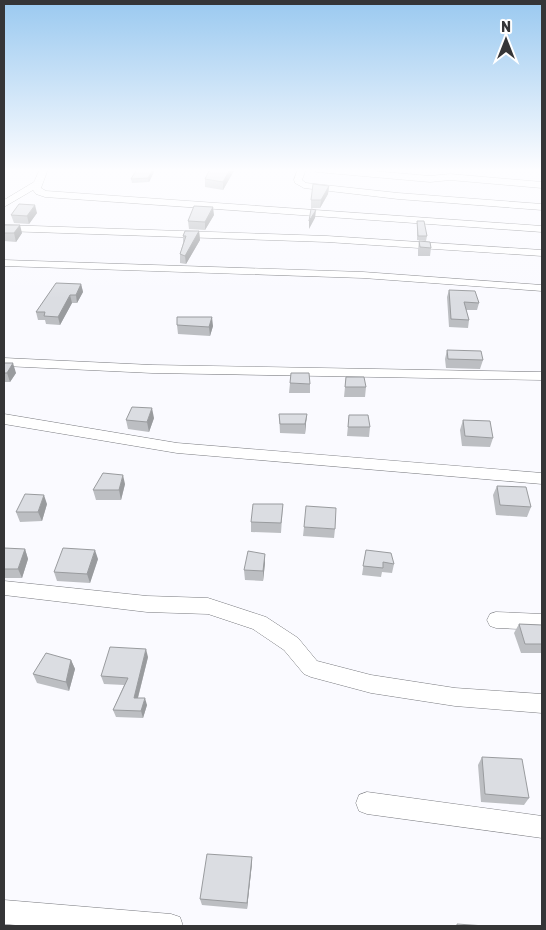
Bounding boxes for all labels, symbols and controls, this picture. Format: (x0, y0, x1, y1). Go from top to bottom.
north arrow (481, 15, 531, 65)
text: N (501, 19, 511, 36)

